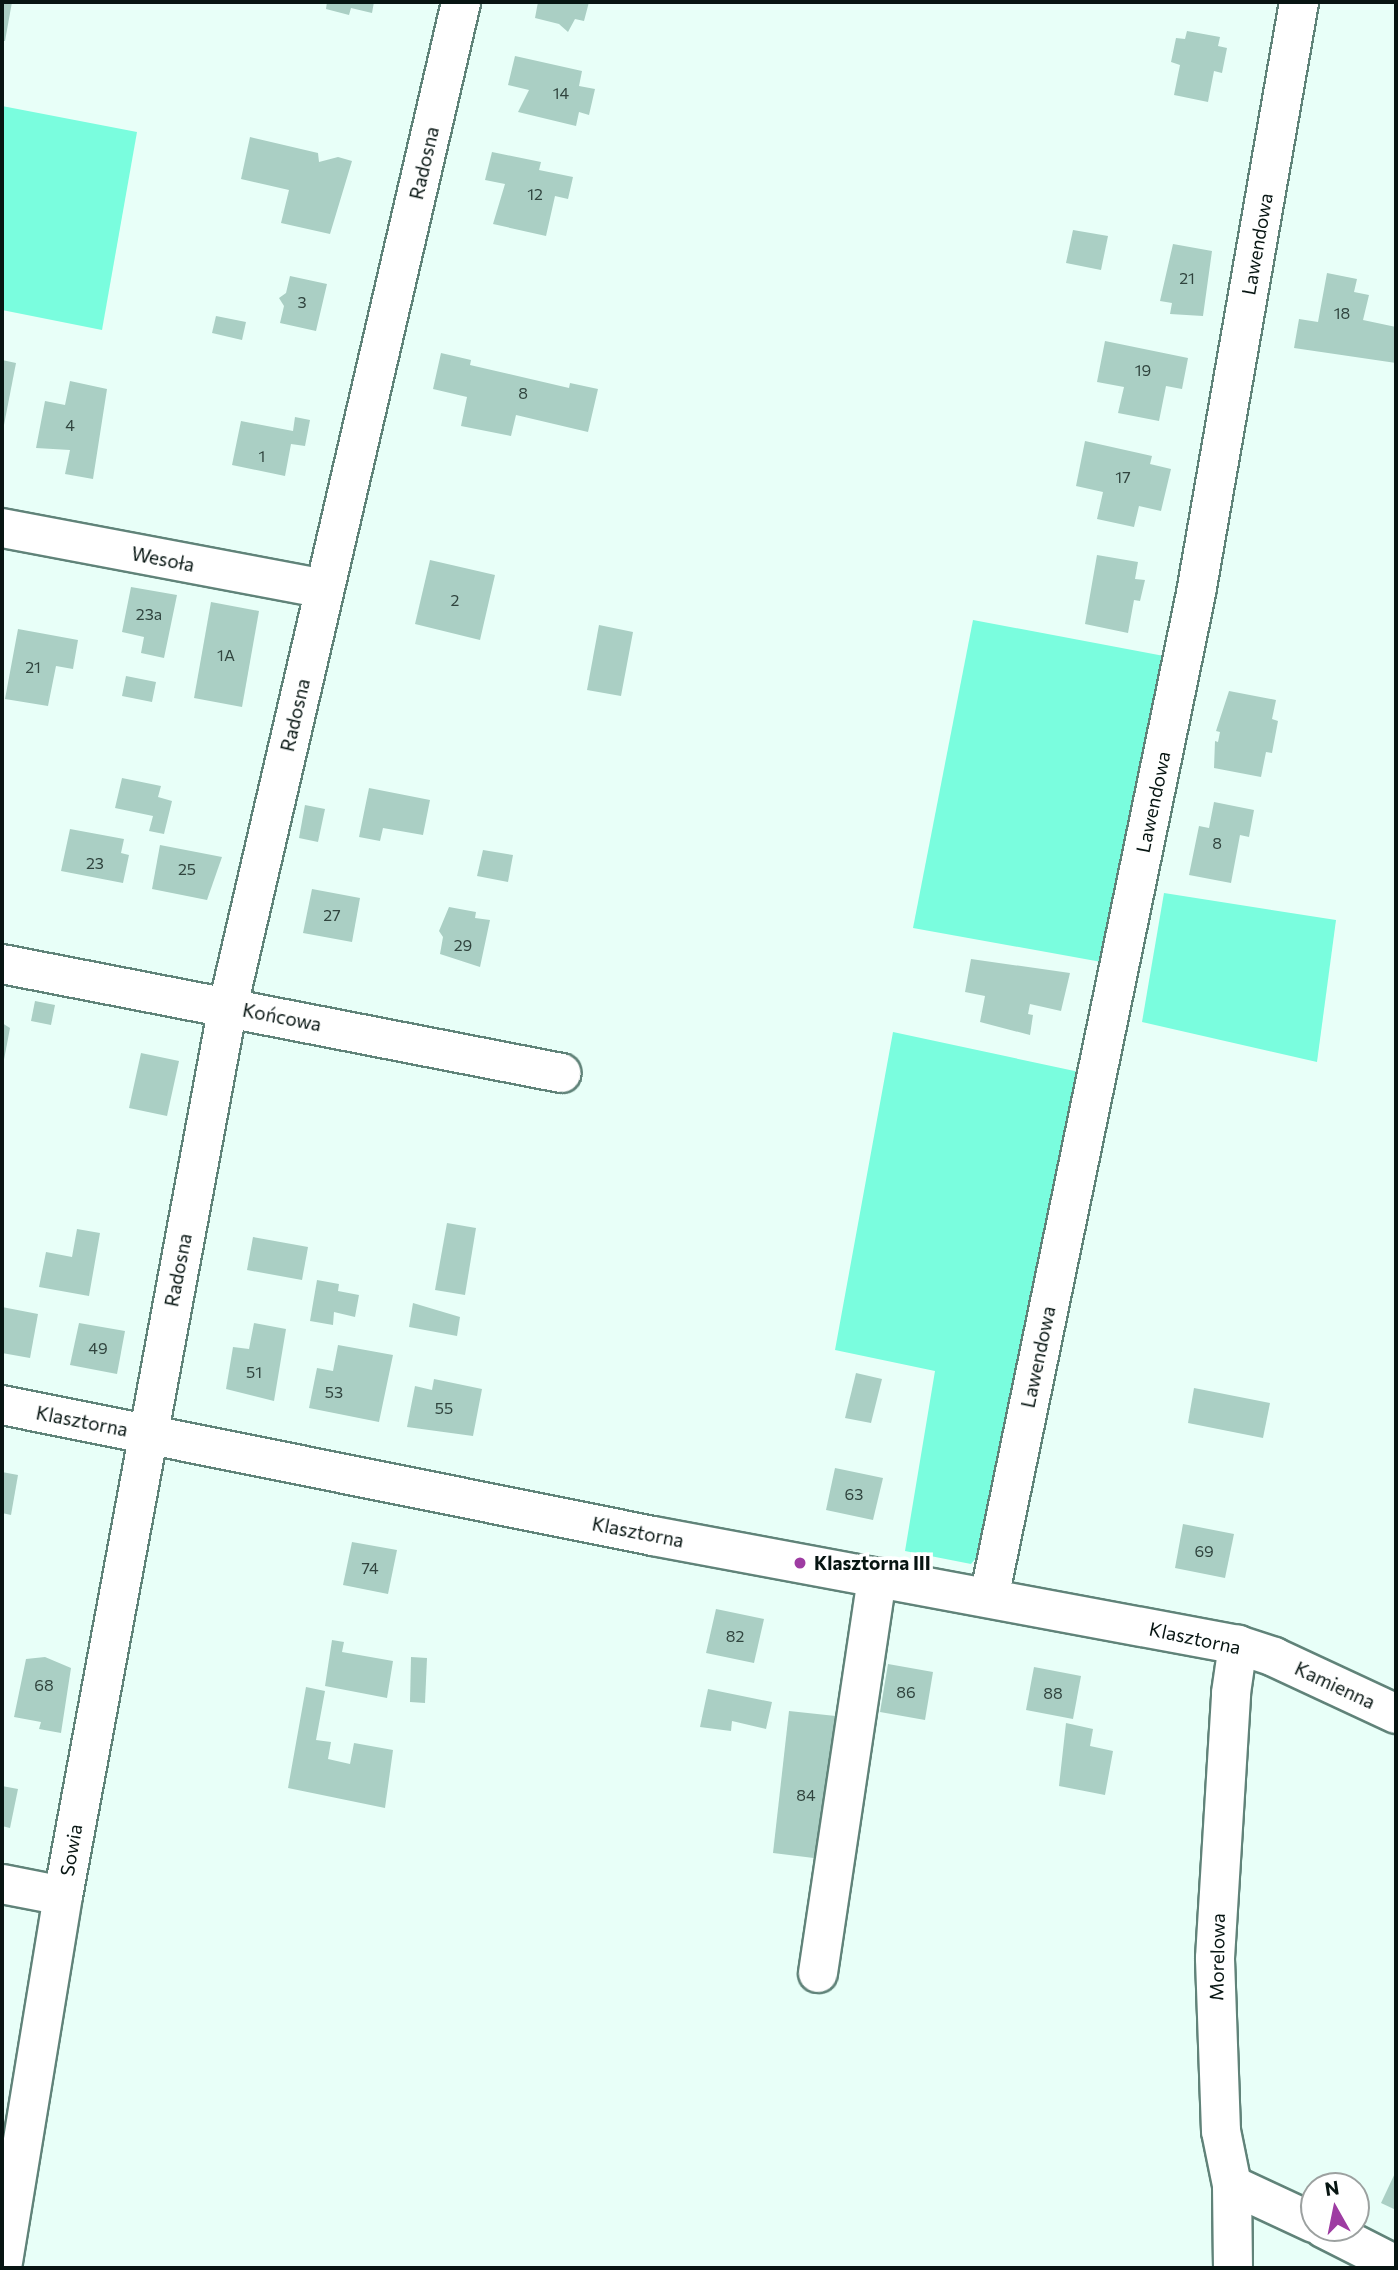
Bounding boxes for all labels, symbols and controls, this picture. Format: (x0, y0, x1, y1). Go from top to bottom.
house number: 14 (553, 83, 569, 103)
street label: Radosna (405, 124, 443, 202)
house number: 12 (527, 184, 543, 204)
street label: Lawendowa (1237, 191, 1277, 297)
house number: 21 (1179, 268, 1195, 288)
house number: 3 (297, 292, 307, 312)
house number: 18 (1334, 303, 1350, 323)
house number: 19 (1135, 360, 1151, 380)
house number: 8 (518, 383, 528, 403)
house number: 4 (65, 415, 75, 435)
house number: 1 (259, 446, 265, 466)
house number: 17 (1115, 467, 1131, 487)
street label: Wesoła (130, 542, 196, 576)
house number: 2 (451, 590, 459, 610)
house number: 23a (136, 604, 162, 624)
house number: 1A (217, 645, 235, 665)
house number: 21 (25, 657, 41, 677)
street label: Radosna (276, 676, 314, 754)
street label: Lawendowa (1131, 749, 1175, 855)
house number: 8 (1212, 833, 1222, 853)
house number: 23 (86, 853, 104, 873)
house number: 25 (178, 859, 196, 879)
house number: 27 (323, 905, 341, 925)
house number: 29 (454, 935, 472, 955)
street label: Końcowa (241, 998, 323, 1036)
street label: Radosna (160, 1231, 196, 1309)
street label: Lawendowa (1016, 1304, 1060, 1410)
house number: 49 (88, 1338, 108, 1358)
house number: 51 (246, 1362, 262, 1382)
house number: 53 (325, 1382, 343, 1402)
house number: 55 (435, 1398, 453, 1418)
street label: Klasztorna (34, 1401, 130, 1441)
house number: 63 (845, 1484, 863, 1504)
street label: Klasztorna (590, 1512, 686, 1552)
house number: 69 (1194, 1541, 1214, 1561)
place label: Klasztorna III (814, 1552, 931, 1574)
marker: Klasztorna III (792, 1555, 808, 1571)
house number: 74 (361, 1558, 379, 1578)
street label: Klasztorna (1147, 1617, 1243, 1659)
house number: 82 (726, 1626, 744, 1646)
street label: Kamienna (1291, 1657, 1379, 1713)
house number: 68 (34, 1675, 54, 1695)
house number: 86 (896, 1682, 916, 1702)
house number: 88 (1043, 1683, 1063, 1703)
house number: 84 (796, 1785, 816, 1805)
street label: Sowia (55, 1822, 87, 1878)
street label: Morelowa (1205, 1913, 1229, 2001)
north arrow (1300, 2172, 1370, 2242)
text: N (1323, 2175, 1341, 2200)

